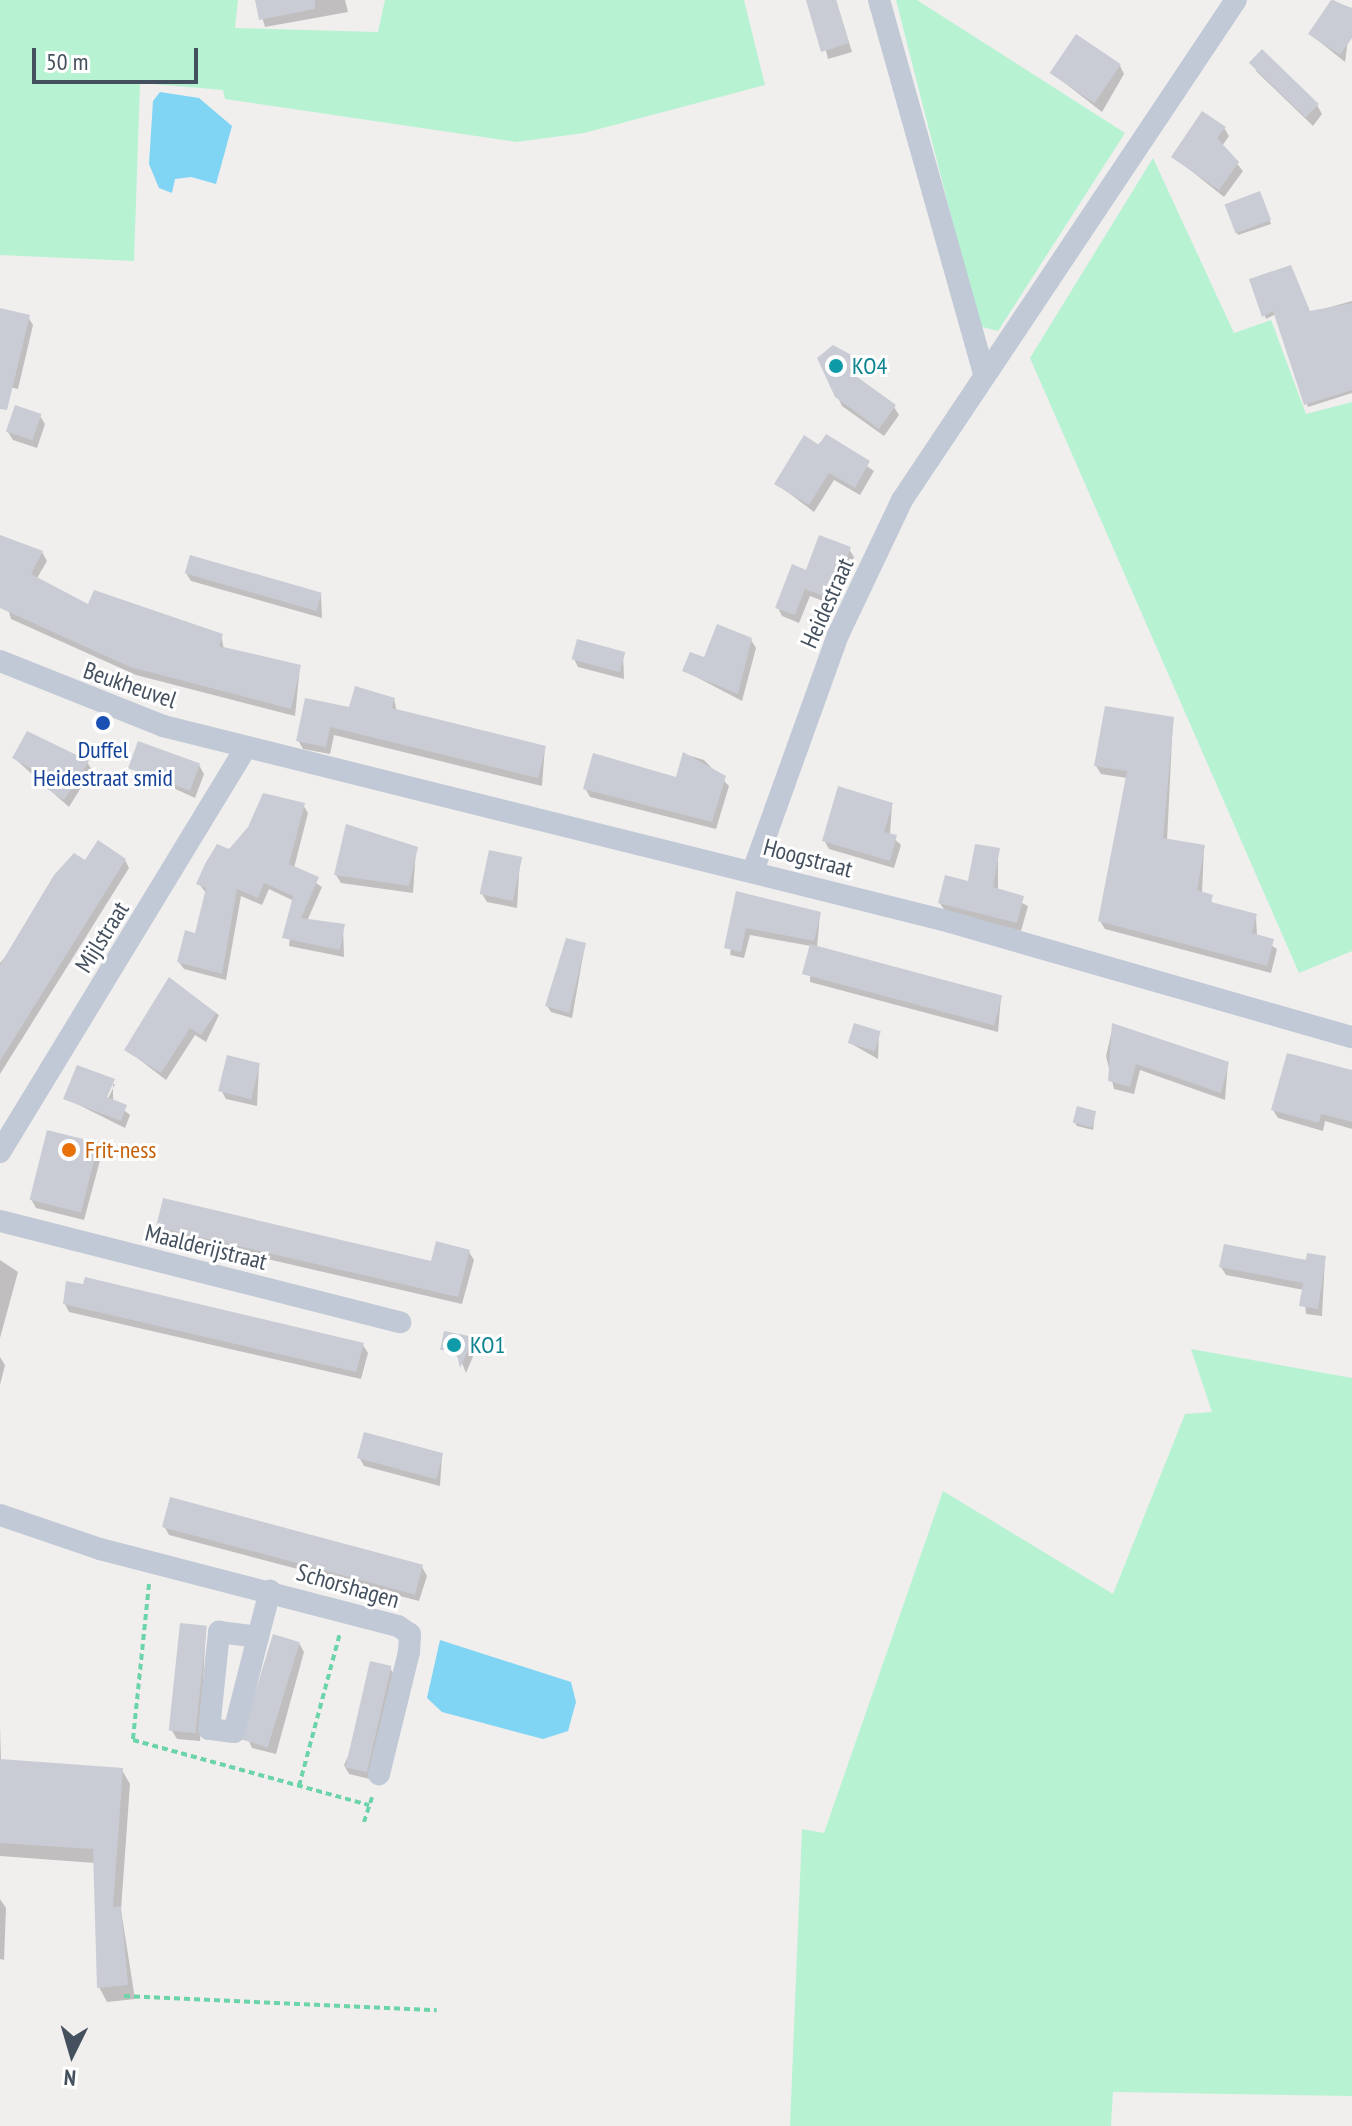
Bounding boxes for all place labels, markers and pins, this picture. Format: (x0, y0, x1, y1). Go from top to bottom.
place label: KO4 (852, 352, 887, 380)
marker: KO4 (827, 357, 845, 375)
marker: Duffel Heidestraat smid (94, 714, 112, 732)
place label: Duffel Heidestraat smid (33, 736, 173, 792)
place label: Frit-ness (85, 1136, 156, 1164)
marker: Frit-ness (60, 1141, 78, 1159)
place label: KO1 (470, 1331, 505, 1359)
marker: KO1 (445, 1336, 463, 1354)

